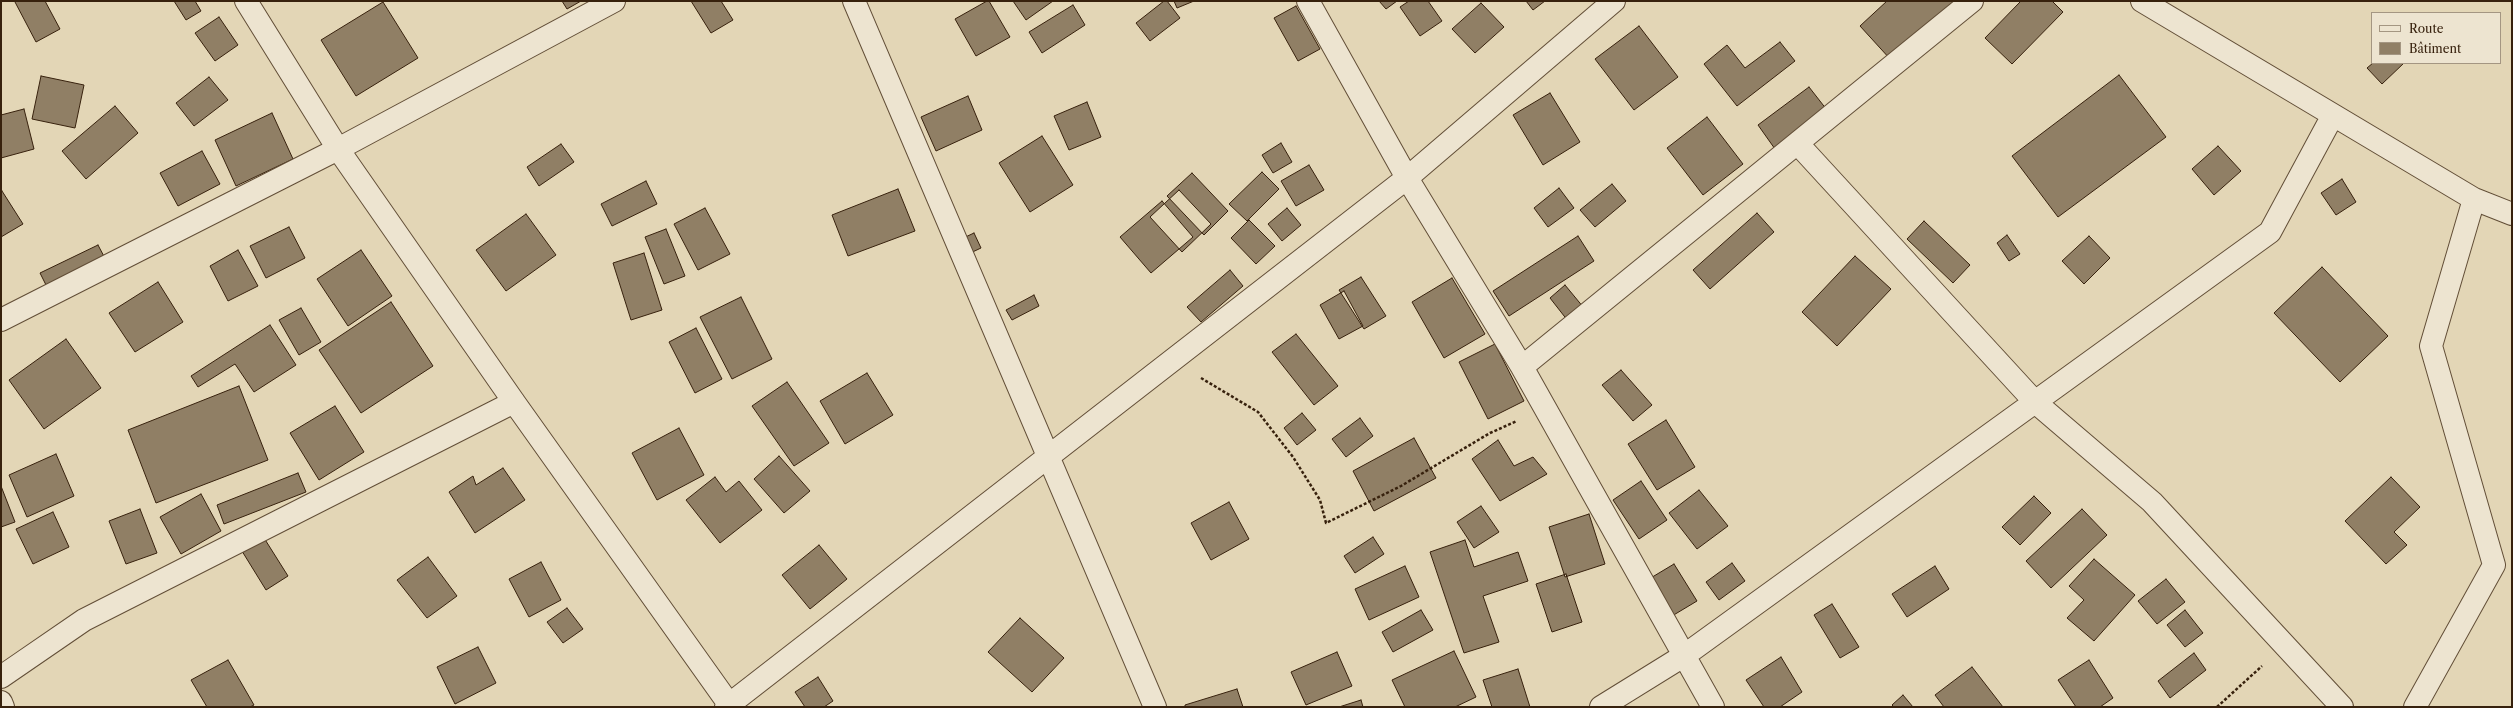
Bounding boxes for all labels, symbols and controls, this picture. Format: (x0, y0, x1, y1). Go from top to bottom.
legend (2371, 12, 2501, 64)
text: Route (2409, 21, 2443, 36)
text: Bâtiment (2409, 41, 2461, 56)

